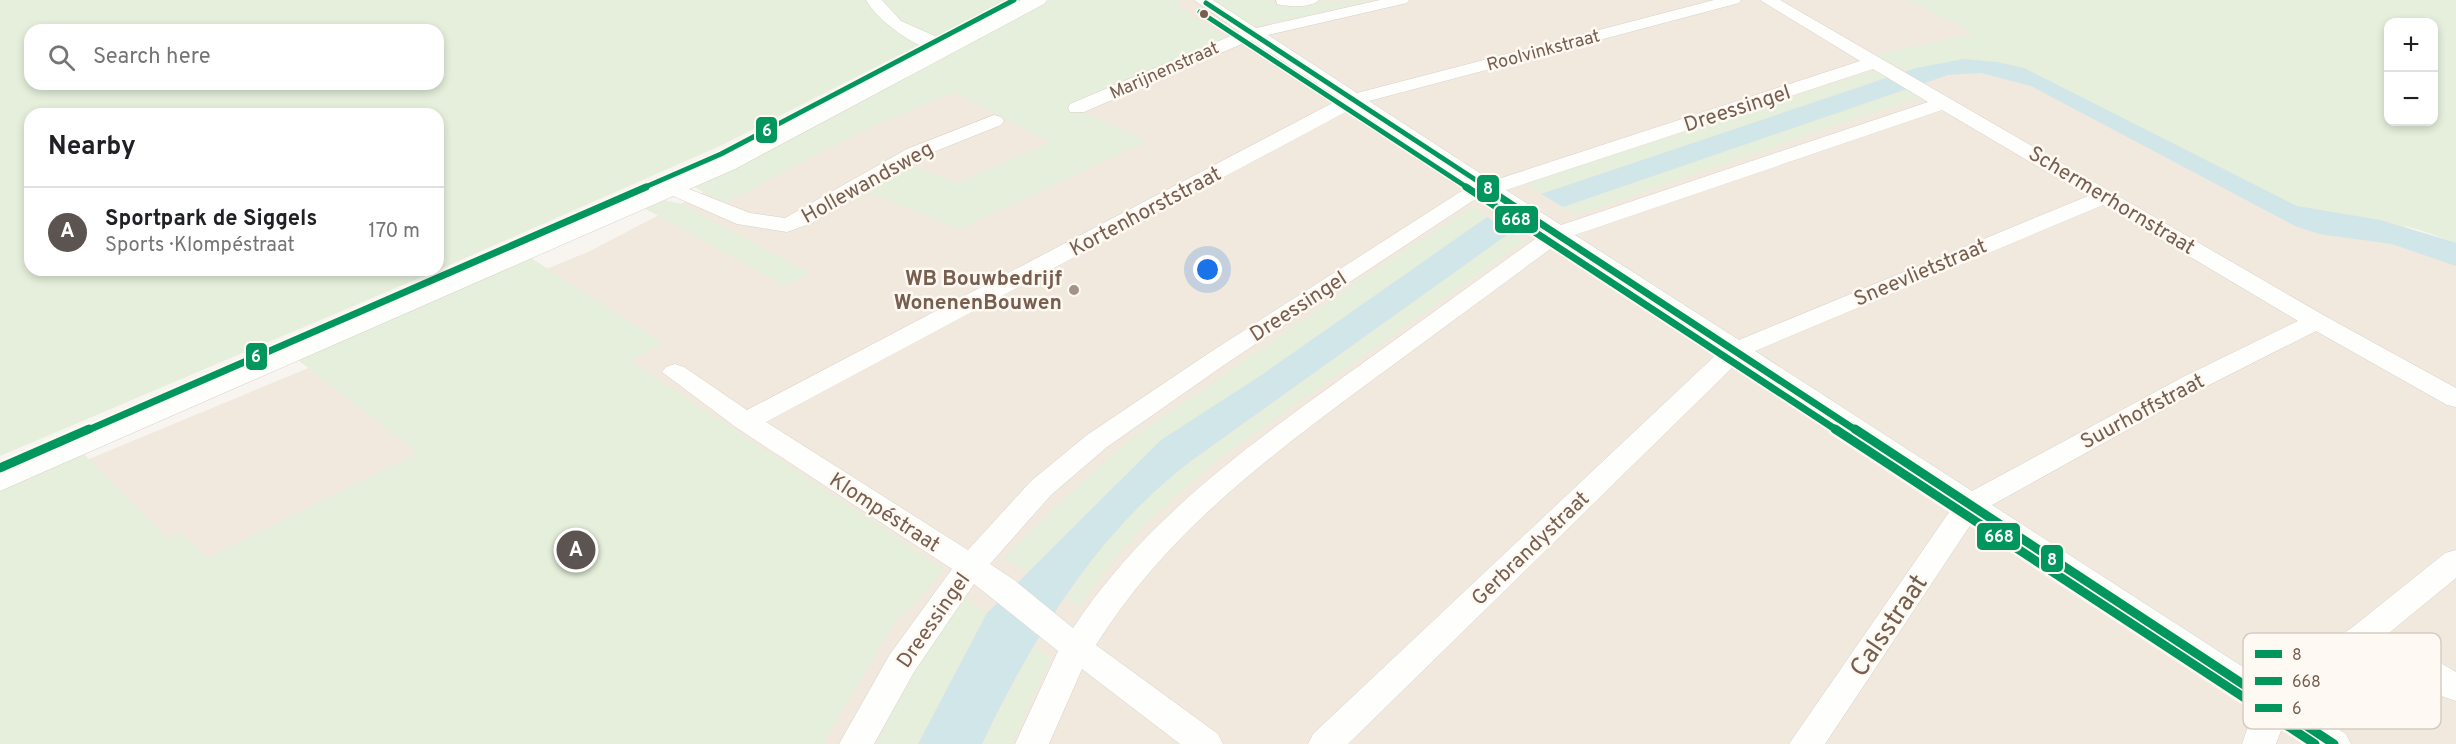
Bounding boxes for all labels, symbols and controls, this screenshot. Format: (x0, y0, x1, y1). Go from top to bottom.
unlabelled marker (1198, 8, 1210, 20)
map controls (2384, 18, 2438, 126)
button: + (2384, 18, 2438, 72)
search box (24, 24, 444, 90)
street label: Roolvinkstraat (1484, 25, 1603, 78)
street label: Marijnenstraat (1106, 37, 1223, 106)
icon: search (45, 41, 78, 74)
text: Search here (93, 44, 211, 71)
button: − (2384, 72, 2438, 126)
street label: Dreessingel (1681, 80, 1794, 139)
line badge: 6 (755, 116, 778, 144)
text: 6 (762, 122, 772, 142)
text: Nearby (48, 131, 136, 164)
street label: Hollewandsweg (797, 136, 938, 231)
street label: Schermerhornstraat (2023, 141, 2200, 262)
street label: Kortenhorststraat (1065, 161, 1226, 264)
line badge: 8 (1476, 174, 1500, 203)
text: 8 (1483, 180, 1493, 200)
line badge: 668 (1494, 205, 1539, 234)
text: Sportpark de Siggels (105, 206, 317, 233)
text: 668 (1501, 211, 1531, 231)
text: A (60, 219, 75, 245)
text: 170 m (368, 219, 420, 245)
text: Sports · Klompéstraat (105, 233, 295, 259)
street label: Sneevlietstraat (1850, 233, 1991, 314)
your location (1193, 255, 1222, 284)
place label: WB Bouwbedrijf WonenenBouwen (894, 266, 1062, 317)
street label: Dreessingel (1245, 266, 1353, 349)
marker: WB Bouwbedrijf WonenenBouwen (1067, 283, 1081, 297)
line badge: 6 (245, 342, 268, 371)
text: 6 (251, 348, 261, 368)
street label: Suurhoffstraat (2076, 368, 2209, 456)
street label: Klompéstraat (824, 467, 945, 559)
street label: Gerbrandystraat (1466, 486, 1596, 612)
line badge: 668 (1976, 522, 2021, 551)
pin: A (556, 528, 596, 572)
text: 668 (1984, 528, 2014, 548)
line badge: 8 (2040, 544, 2064, 573)
text: 8 (2047, 551, 2057, 571)
street label: Dreessingel (891, 568, 977, 674)
street label: Calsstraat (1844, 569, 1936, 684)
legend (2243, 633, 2441, 729)
text: 8 (2292, 646, 2302, 666)
text: 668 (2292, 673, 2321, 693)
text: 6 (2292, 700, 2302, 720)

